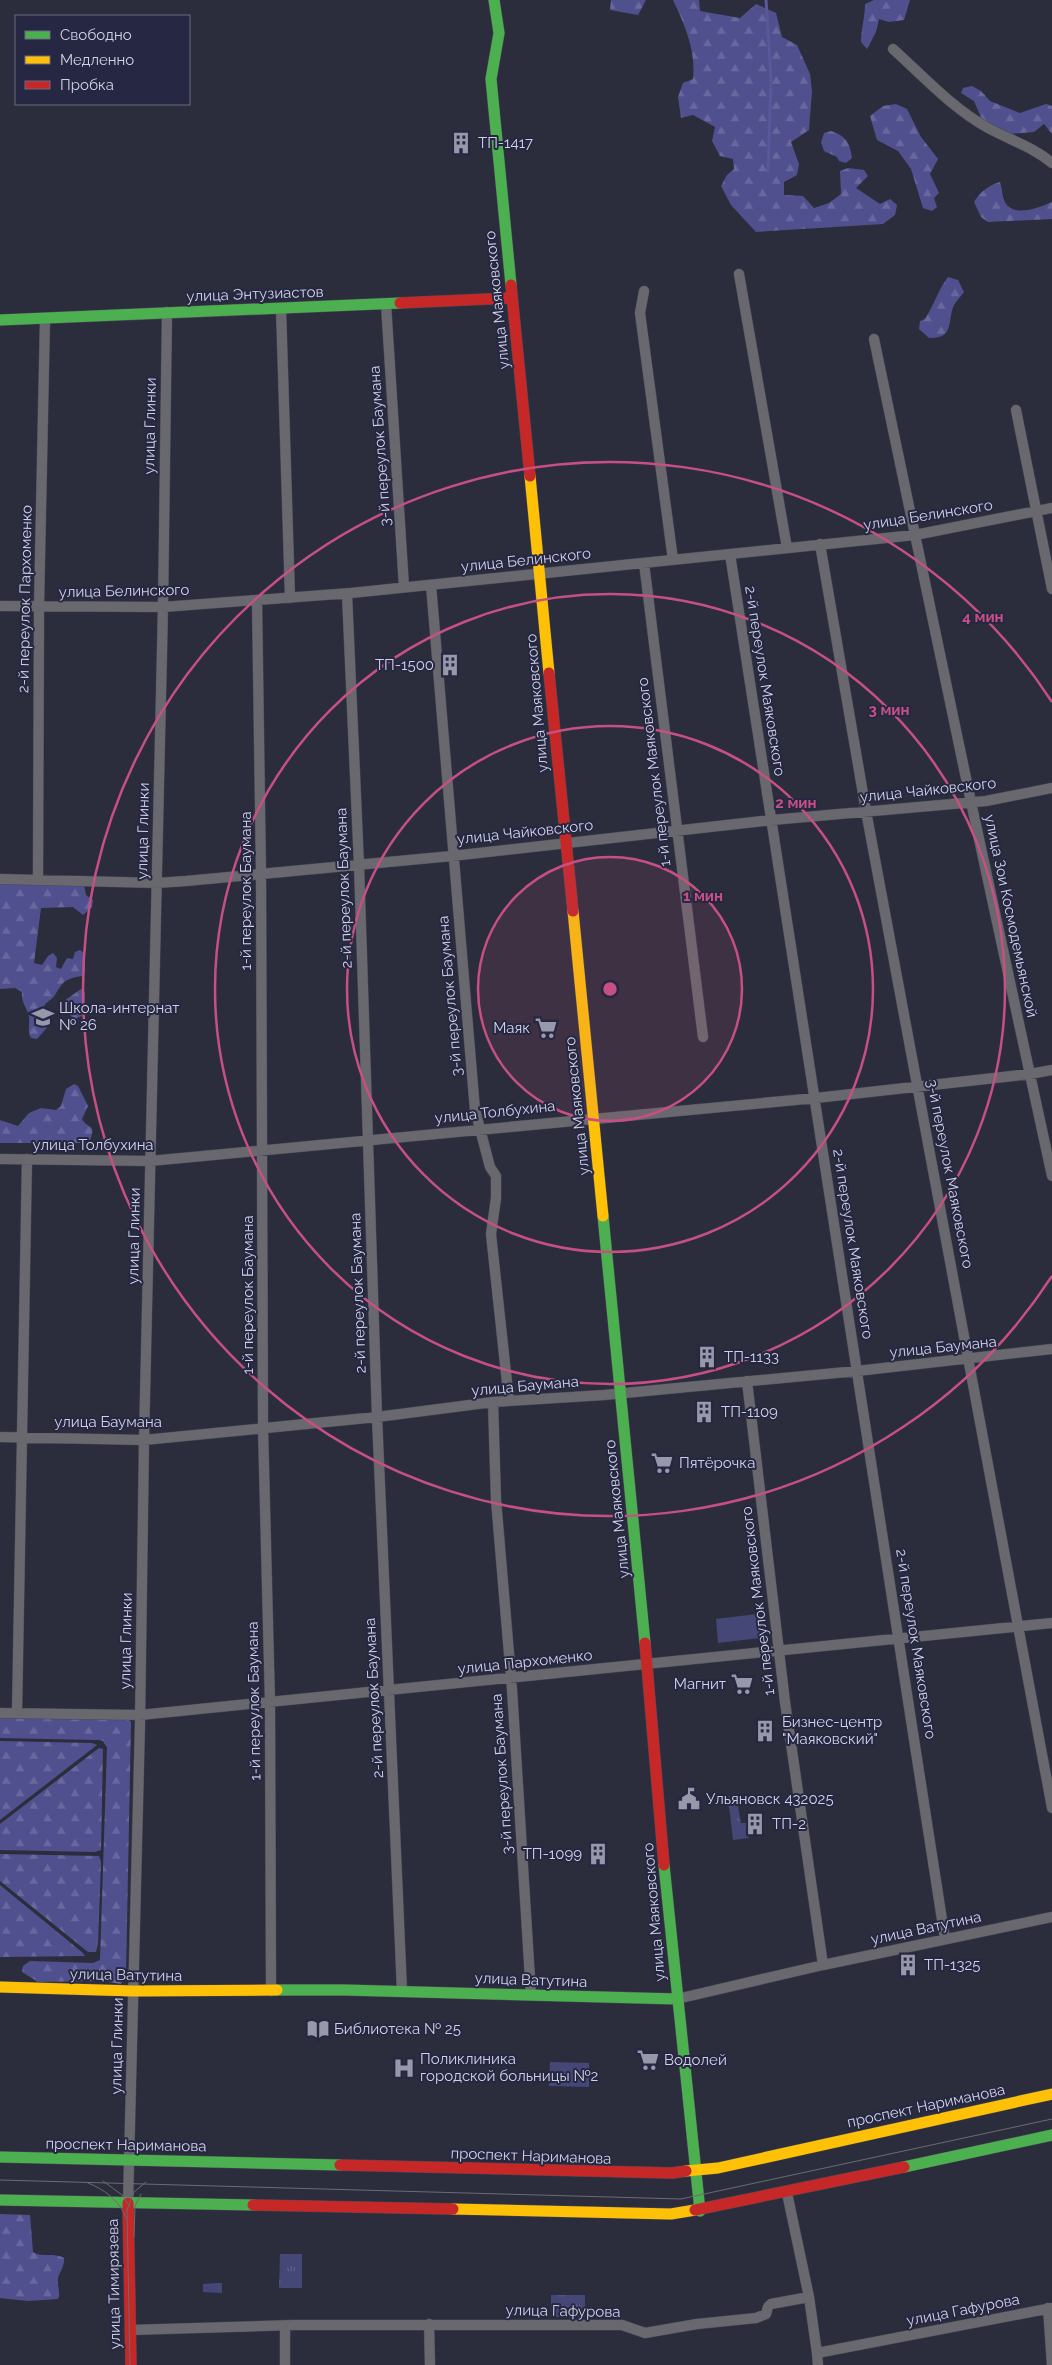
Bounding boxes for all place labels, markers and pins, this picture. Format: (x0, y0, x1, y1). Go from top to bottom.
building icon: ТП-1417 (448, 130, 474, 156)
place label: ТП-1417 (478, 134, 533, 152)
building icon: ТП-1500 (437, 652, 463, 678)
place label: ТП-1500 (375, 656, 434, 674)
centre of rings (601, 980, 619, 998)
place label: Школа-интернат № 26 (59, 999, 179, 1034)
school or university icon: Школа-интернат № 26 (30, 1004, 56, 1030)
supermarket icon: Маяк (533, 1015, 559, 1041)
place label: Маяк (493, 1019, 530, 1037)
building icon: ТП-1133 (694, 1344, 720, 1370)
place label: ТП-1133 (724, 1348, 779, 1366)
building icon: ТП-1109 (691, 1399, 717, 1425)
place label: ТП-1109 (721, 1403, 778, 1421)
supermarket icon: Пятёрочка (649, 1450, 675, 1476)
place label: Пятёрочка (679, 1454, 755, 1472)
supermarket icon: Магнит (729, 1671, 755, 1697)
place label: Магнит (674, 1675, 726, 1693)
place label: Бизнес-центр "Маяковский" (782, 1713, 882, 1748)
building icon: Бизнес-центр "Маяковский" (752, 1718, 778, 1744)
public building icon: Ульяновск 432025 (676, 1786, 702, 1812)
place label: Ульяновск 432025 (706, 1790, 834, 1808)
building icon: ТП-2 (742, 1811, 768, 1837)
place label: ТП-2 (772, 1815, 806, 1833)
building icon: ТП-1099 (585, 1841, 611, 1867)
place label: ТП-1099 (523, 1845, 582, 1863)
building icon: ТП-1325 (895, 1952, 921, 1978)
place label: ТП-1325 (924, 1956, 981, 1974)
library icon: Библиотека № 25 (305, 2016, 331, 2042)
place label: Библиотека № 25 (334, 2020, 461, 2038)
supermarket icon: Водолей (635, 2047, 661, 2073)
place label: Поликлиника городской больницы №2 (420, 2050, 599, 2085)
place label: Водолей (664, 2051, 727, 2069)
hospital icon: Поликлиника городской больницы №2 (391, 2055, 417, 2081)

